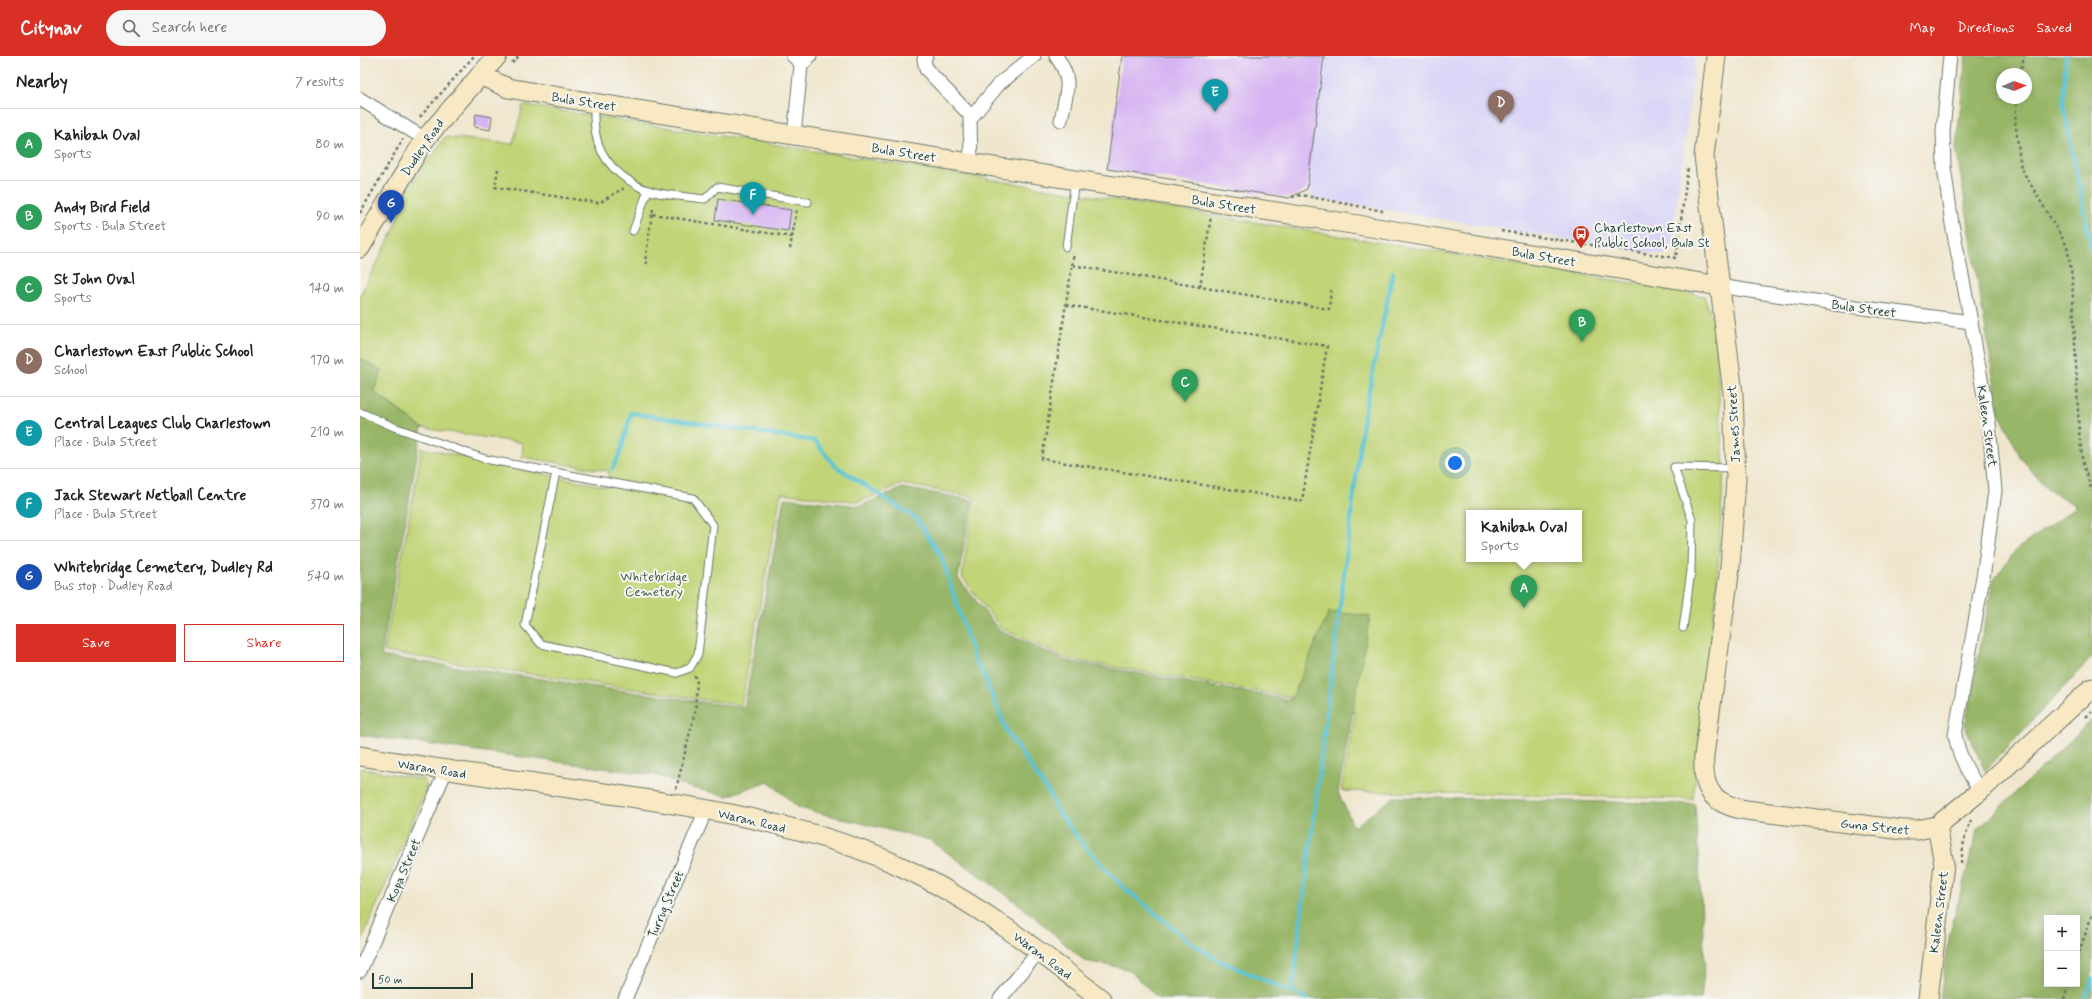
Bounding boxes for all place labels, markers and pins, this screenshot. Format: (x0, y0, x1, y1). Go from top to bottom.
pin: E (1202, 79, 1228, 112)
pin: D (1488, 90, 1514, 123)
pin: F (740, 182, 766, 215)
pin: G (378, 190, 404, 223)
place label: Charlestown East Public School, Bula St (1594, 220, 1710, 252)
bus stop icon: Charlestown East Public School, Bula St (1571, 224, 1591, 249)
pin: B (1569, 309, 1595, 342)
pin: C (1172, 369, 1198, 402)
pin: A (1511, 575, 1537, 608)

